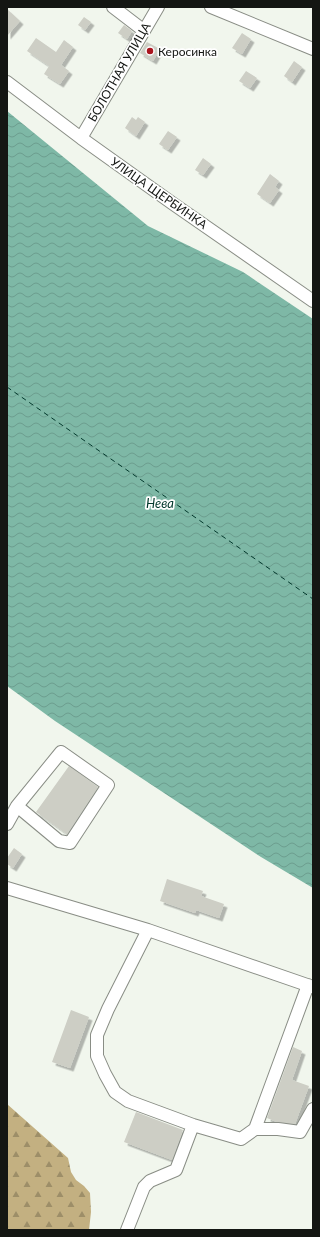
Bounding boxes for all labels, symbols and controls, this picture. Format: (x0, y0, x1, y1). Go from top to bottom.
street label: БОЛОТНАЯ УЛИЦА (84, 19, 154, 124)
place label: Керосинка (158, 44, 217, 59)
marker: Керосинка (145, 46, 155, 56)
street label: УЛИЦА ЩЕРБИНКА (108, 154, 211, 233)
water label: Нева (146, 495, 174, 511)

